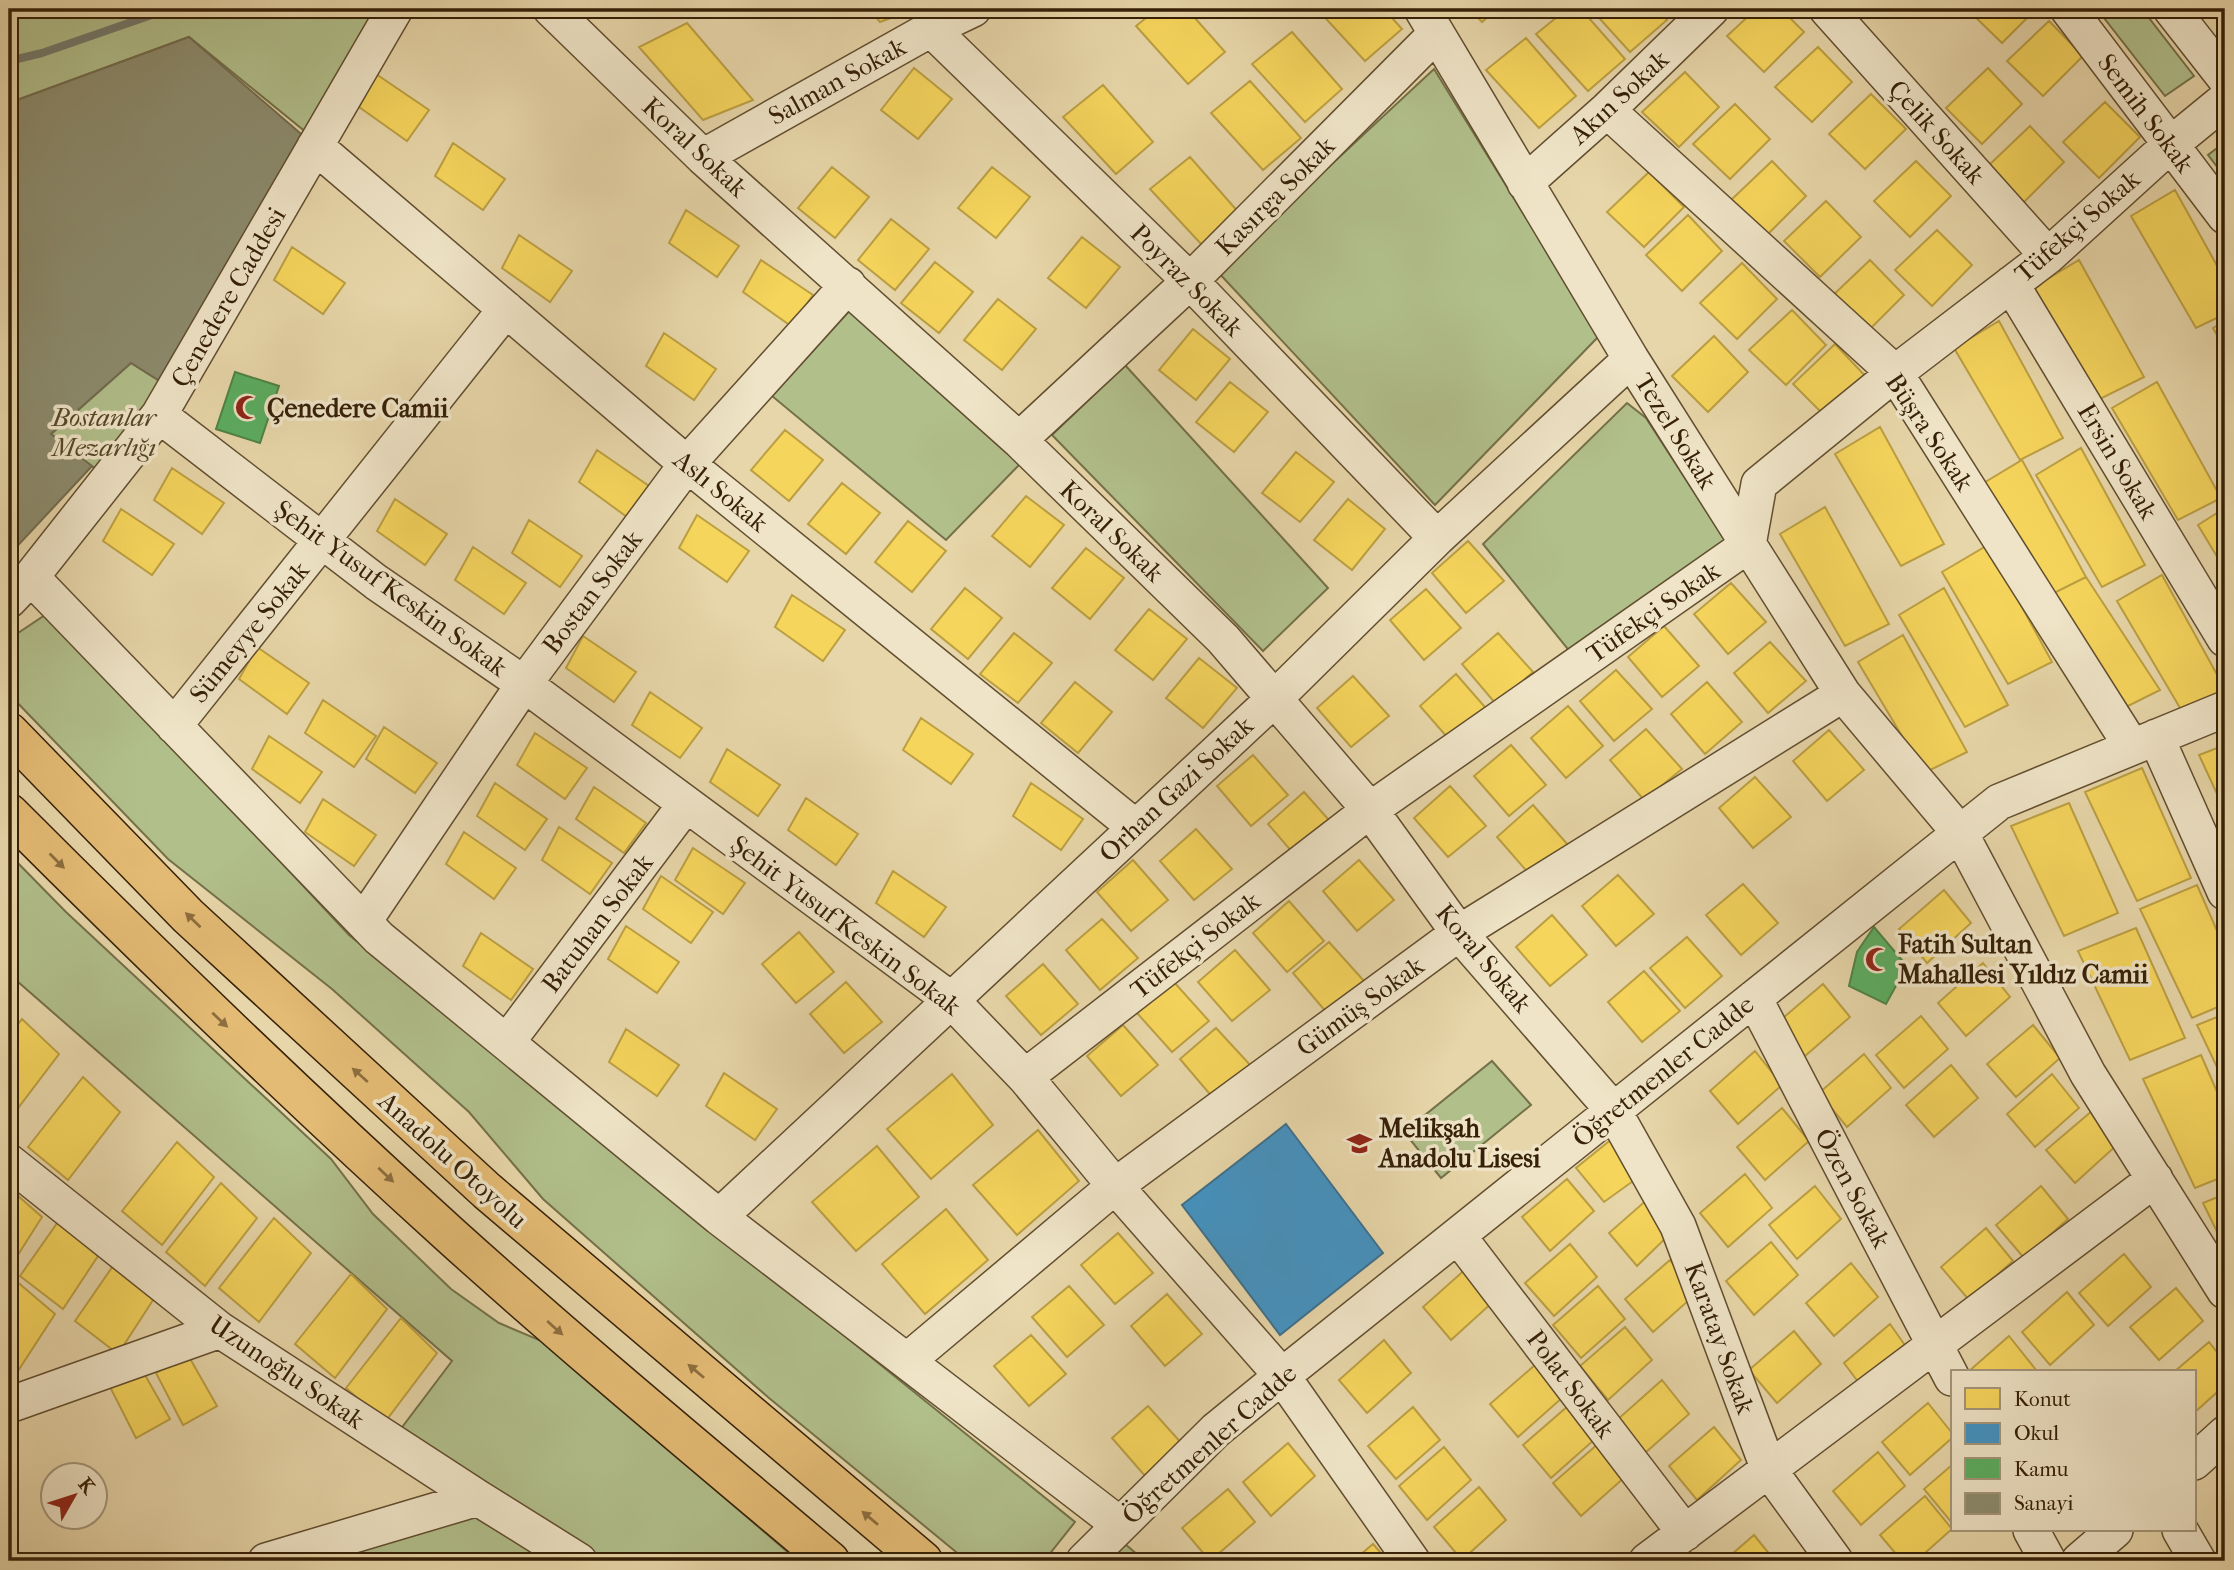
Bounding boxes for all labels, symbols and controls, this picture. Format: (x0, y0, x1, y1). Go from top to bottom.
street label: Salman Sokak (763, 31, 912, 132)
street label: Akın Sokak (1563, 43, 1676, 152)
street label: Semih Sokak (2091, 48, 2201, 179)
street label: Çelik Sokak (1882, 74, 1992, 191)
street label: Koral Sokak (636, 91, 754, 204)
street label: Kasırga Sokak (1209, 130, 1342, 263)
street label: Tüfekçi Sokak (2008, 163, 2147, 289)
street label: Çenedere Caddesi (164, 202, 293, 393)
street label: Poyraz Sokak (1124, 218, 1250, 344)
street label: Tezel Sokak (1628, 368, 1724, 495)
street label: Büşra Sokak (1879, 368, 1981, 497)
place label: Çenedere Camii (267, 393, 448, 425)
mosque icon: Çenedere Camii (233, 394, 261, 422)
street label: Ersin Sokak (2071, 398, 2165, 525)
park label: Bostanlar Mezarlığı (50, 402, 158, 463)
street label: Aslı Sokak (667, 443, 774, 539)
street label: Koral Sokak (1053, 474, 1171, 589)
street label: Şehit Yusuf Keskin Sokak (268, 494, 514, 684)
street label: Bostan Sokak (536, 524, 649, 660)
street label: Sümeyye Sokak (183, 555, 316, 709)
street label: Tüfekçi Sokak (1581, 555, 1726, 670)
street label: Orhan Gazi Sokak (1093, 710, 1260, 869)
street label: Şehit Yusuf Keskin Sokak (725, 829, 967, 1022)
street label: Batuhan Sokak (535, 847, 660, 999)
one-way arrow (48, 853, 65, 869)
street label: Tüfekçi Sokak (1124, 885, 1267, 1005)
street label: Koral Sokak (1429, 898, 1538, 1019)
one-way arrow (185, 913, 202, 929)
place label: Fatih Sultan Mahallesi Yıldız Camii (1897, 929, 2148, 990)
mosque icon: Fatih Sultan Mahallesi Yıldız Camii (1864, 945, 1892, 973)
street label: Gümüş Sokak (1291, 950, 1430, 1063)
street label: Öğretmenler Cadde (1566, 988, 1760, 1154)
one-way arrow (211, 1012, 228, 1028)
one-way arrow (352, 1068, 369, 1084)
street label: Anadolu Otoyolu (371, 1085, 533, 1235)
place label: Melikşah Anadolu Lisesi (1377, 1113, 1541, 1174)
street label: Özen Sokak (1808, 1123, 1898, 1254)
school or university icon: Melikşah Anadolu Lisesi (1345, 1129, 1373, 1157)
one-way arrow (377, 1167, 394, 1183)
street label: Karatay Sokak (1678, 1258, 1762, 1419)
street label: Uzunoğlu Sokak (203, 1309, 371, 1436)
one-way arrow (546, 1320, 564, 1336)
street label: Polat Sokak (1520, 1324, 1622, 1445)
street label: Öğretmenler Cadde (1115, 1357, 1303, 1531)
one-way arrow (687, 1363, 705, 1379)
legend (1951, 1370, 2196, 1532)
text: Konut (2014, 1387, 2071, 1411)
text: Okul (2014, 1421, 2059, 1445)
text: Kamu (2014, 1457, 2068, 1481)
north arrow (38, 1462, 108, 1532)
text: K (74, 1474, 100, 1499)
text: Sanayi (2014, 1491, 2073, 1515)
one-way arrow (862, 1510, 880, 1525)

